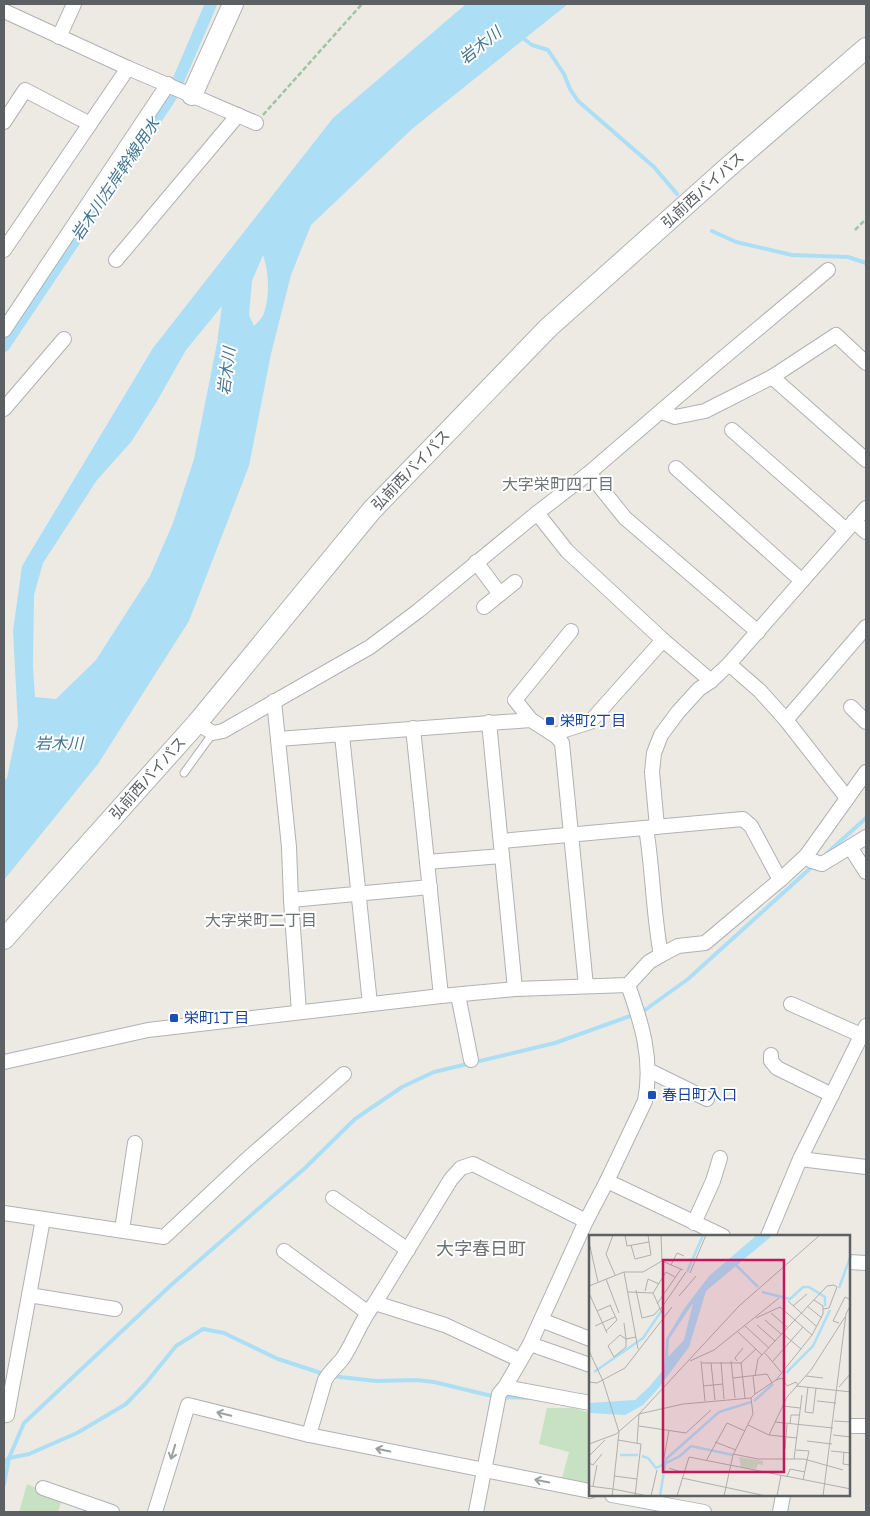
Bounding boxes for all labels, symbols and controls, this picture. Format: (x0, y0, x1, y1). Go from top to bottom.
water label: 岩木川 (456, 22, 507, 69)
water label: 岩木川左岸幹線用水 (68, 113, 165, 245)
street label: 弘前西バイパス (658, 148, 749, 232)
water label: 岩木川 (215, 344, 240, 396)
street label: 弘前西バイパス (368, 426, 455, 515)
district label: 大字栄町四丁目 (502, 476, 614, 495)
place label: 栄町2丁目 (560, 712, 626, 731)
marker: 栄町2丁目 (544, 715, 556, 727)
street label: 弘前西バイパス (106, 733, 190, 824)
water label: 岩木川 (35, 735, 85, 754)
district label: 大字栄町二丁目 (205, 912, 317, 931)
place label: 栄町1丁目 (184, 1009, 249, 1028)
marker: 栄町1丁目 (168, 1012, 180, 1024)
place label: 春日町入口 (662, 1086, 737, 1105)
marker: 春日町入口 (646, 1089, 658, 1101)
inset map (589, 1235, 850, 1496)
district label: 大字春日町 (436, 1239, 526, 1260)
one-way arrow (217, 1409, 233, 1418)
one-way arrow (168, 1444, 178, 1460)
one-way arrow (375, 1444, 391, 1454)
one-way arrow (535, 1476, 551, 1486)

